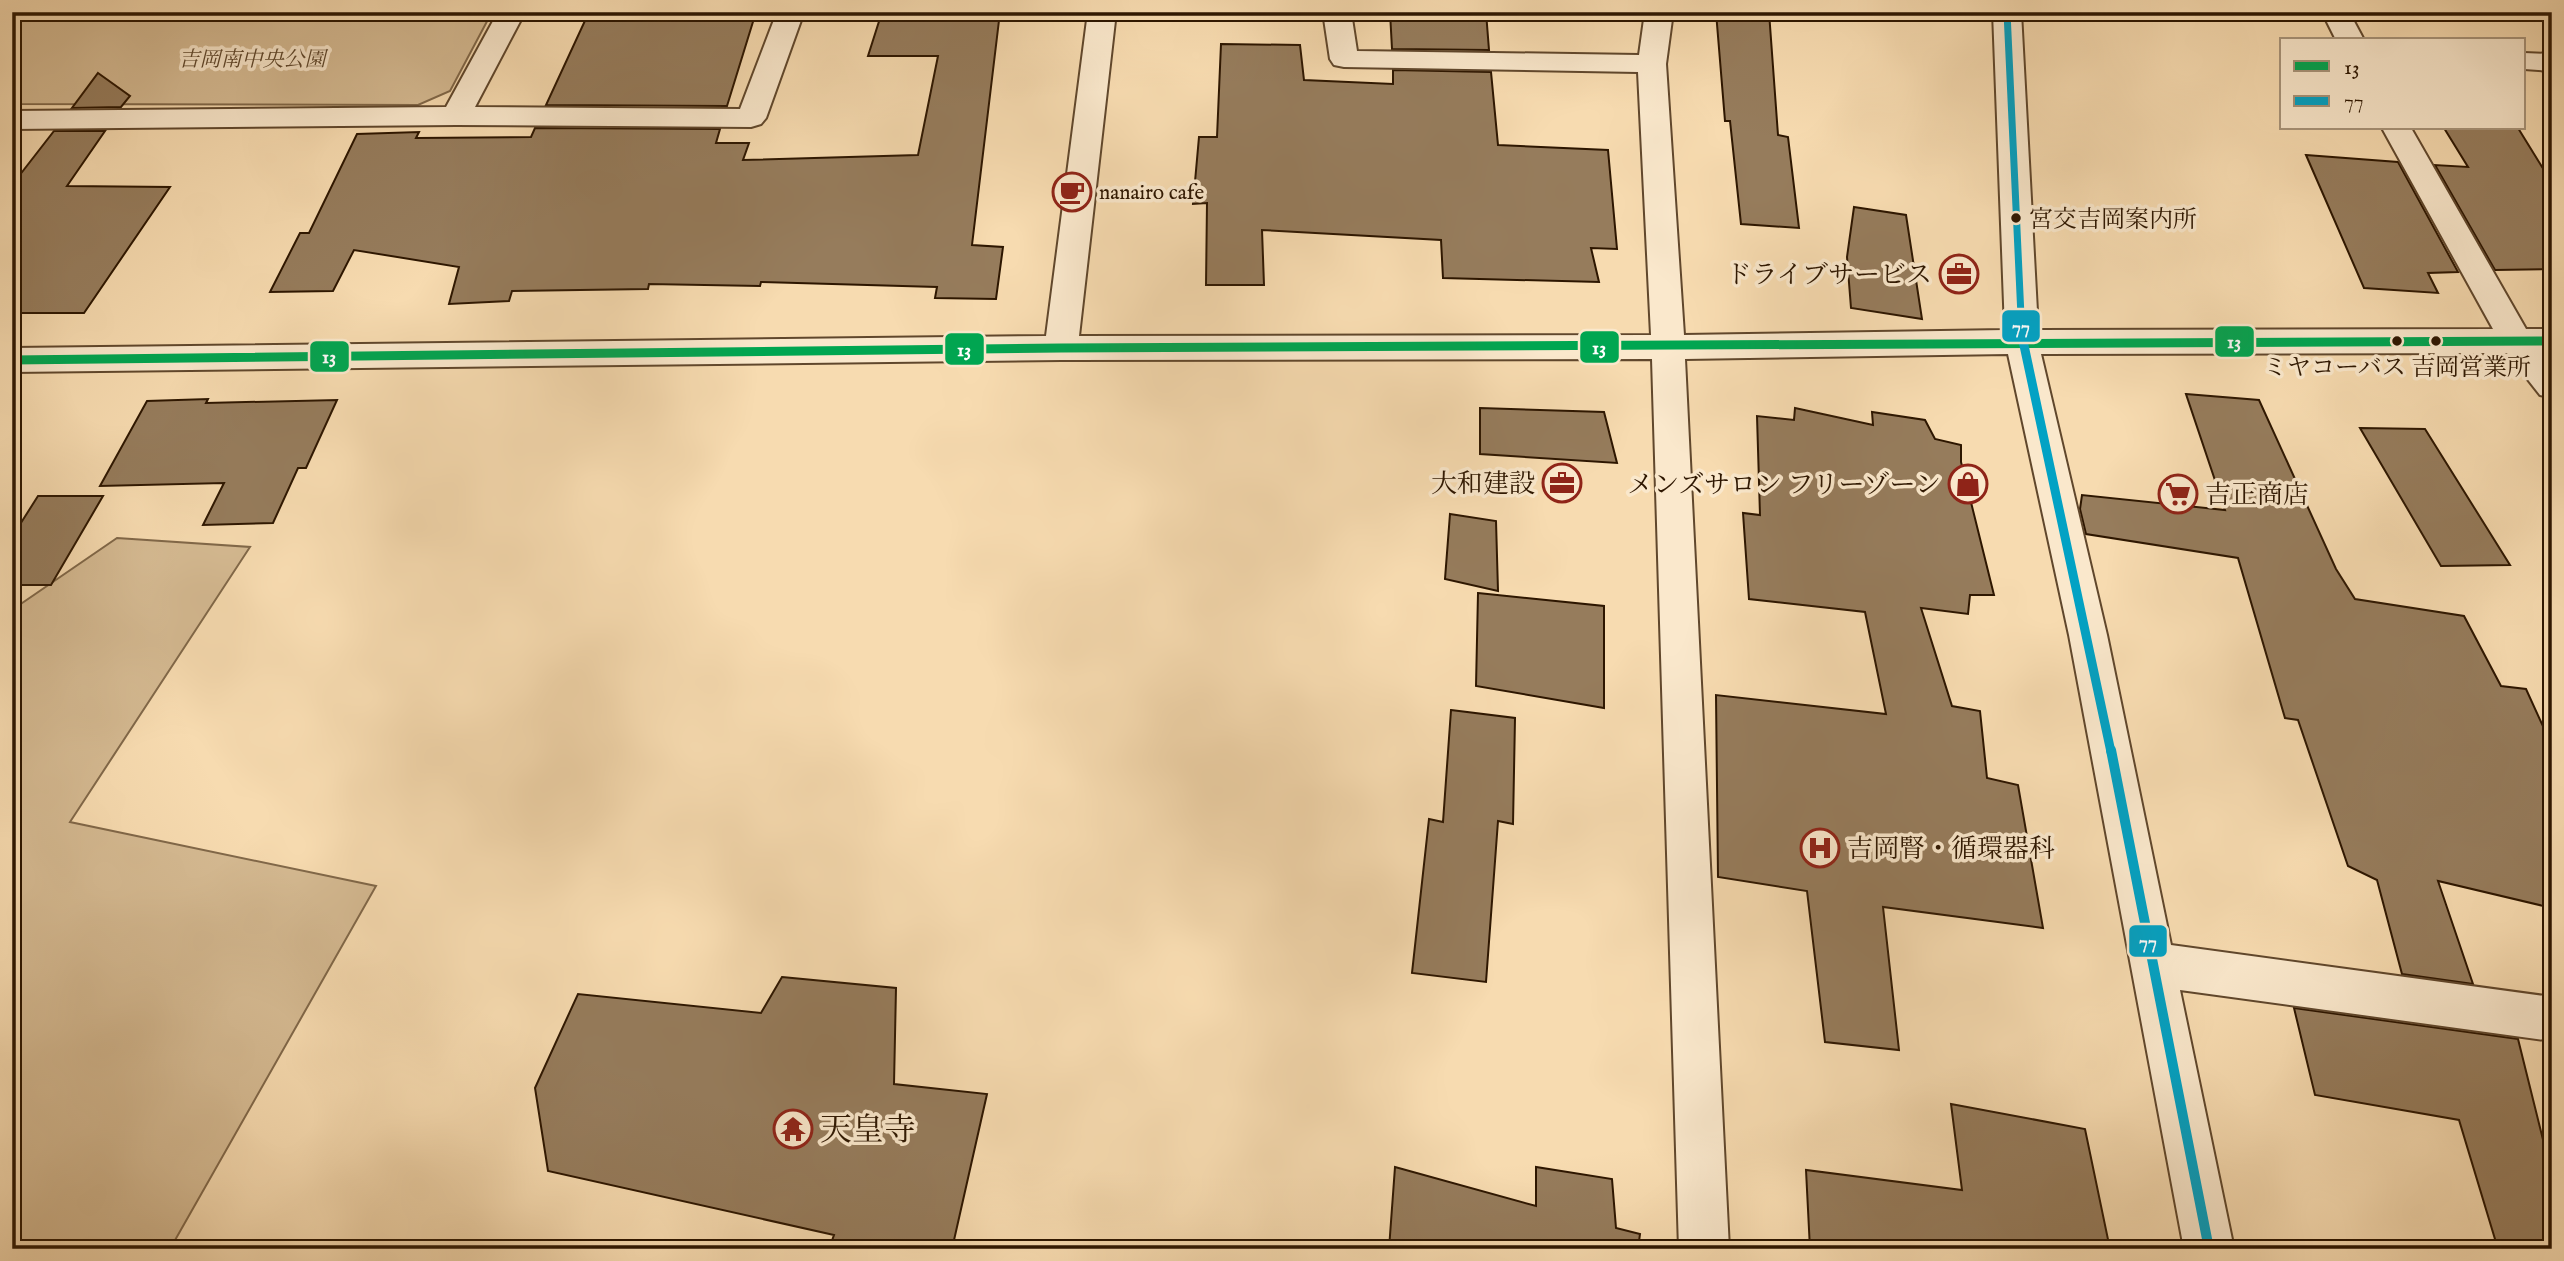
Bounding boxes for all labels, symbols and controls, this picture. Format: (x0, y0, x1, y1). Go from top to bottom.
legend (2280, 38, 2526, 130)
park label: 吉岡南中央公園 (179, 47, 328, 74)
text: 13 (2344, 55, 2360, 82)
text: 77 (2344, 89, 2364, 116)
cafe icon: nanairo cafe (1051, 171, 1093, 213)
place label: nanairo cafe (1099, 180, 1204, 207)
place label: 宮交吉岡案内所 (2029, 205, 2197, 236)
marker: 宮交吉岡案内所 (2009, 211, 2023, 225)
office icon: ドライブサービス (1938, 253, 1980, 295)
place label: ドライブサービス (1726, 259, 1932, 292)
line badge: 77 (2001, 309, 2041, 343)
text: 77 (2012, 316, 2030, 340)
line badge: 13 (2214, 325, 2255, 358)
line badge: 13 (1579, 330, 1620, 364)
text: 13 (2227, 331, 2241, 355)
line badge: 13 (944, 332, 985, 366)
marker: ミヤコーバス 吉岡営業所 (2390, 334, 2404, 348)
unlabelled marker (2429, 334, 2443, 348)
text: 13 (1592, 337, 1606, 361)
text: 13 (957, 339, 971, 363)
line badge: 13 (309, 340, 350, 373)
text: 13 (322, 346, 336, 370)
place label: ミヤコーバス 吉岡営業所 (2263, 353, 2531, 384)
office icon: 大和建設 (1541, 462, 1583, 504)
shop icon: メンズサロン フリーゾーン (1947, 463, 1989, 505)
place label: 大和建設 (1431, 468, 1535, 501)
place label: メンズサロン フリーゾーン (1627, 469, 1941, 502)
supermarket icon: 吉正商店 (2157, 473, 2199, 515)
place label: 吉正商店 (2205, 479, 2309, 512)
hospital icon: 吉岡腎・循環器科 (1799, 827, 1841, 869)
place label: 吉岡腎・循環器科 (1847, 833, 2055, 866)
line badge: 77 (2128, 924, 2168, 958)
text: 77 (2139, 931, 2157, 955)
temple icon: 天皇寺 (772, 1108, 814, 1150)
place label: 天皇寺 (820, 1111, 916, 1152)

